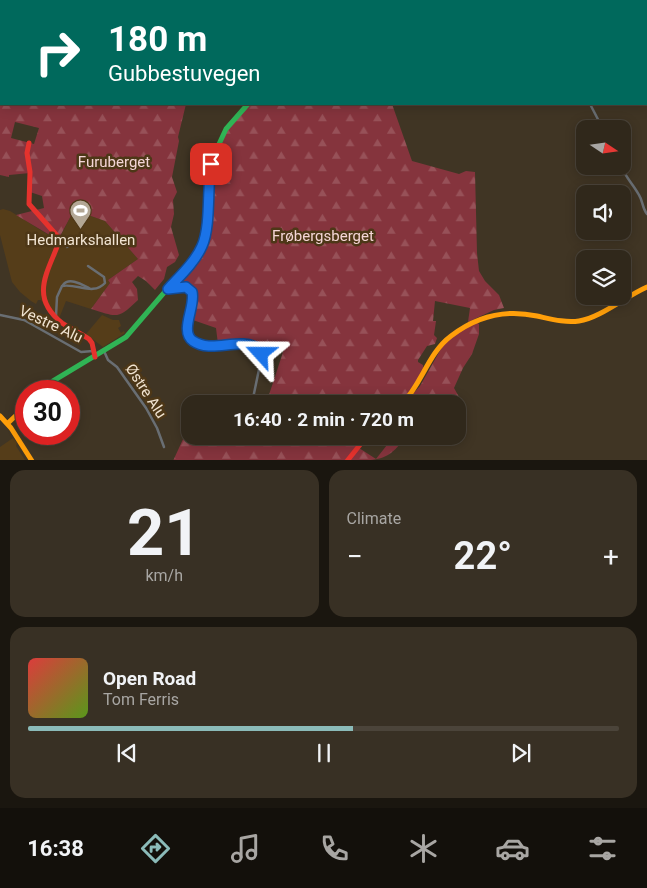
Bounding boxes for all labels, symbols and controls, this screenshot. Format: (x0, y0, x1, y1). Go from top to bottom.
text: 180 m (108, 19, 207, 60)
icon: right (25, 20, 90, 85)
text: Gubbestuvegen (108, 61, 261, 86)
north arrow (576, 120, 631, 175)
map controls (576, 120, 631, 305)
pin (190, 143, 232, 185)
icon: arrive (197, 150, 225, 178)
park label: Furuberget (78, 153, 150, 171)
button: sound (576, 185, 631, 240)
sports icon: Hedmarkshallen (69, 199, 93, 230)
park label: Frøbergsberget (272, 227, 374, 245)
place label: Hedmarkshallen (27, 231, 135, 249)
button: layers (576, 250, 631, 305)
street label: Vestre Alu (16, 301, 86, 347)
position arrow (234, 327, 286, 379)
street label: Østre Alu (122, 360, 170, 422)
speed limit sign: 30 (15, 380, 80, 445)
text: 16:40 · 2 min · 720 m (233, 408, 414, 431)
text: 21 (127, 495, 202, 571)
text: Climate (347, 509, 401, 528)
text: 22° (454, 534, 512, 578)
text: − (347, 540, 363, 573)
text: + (603, 540, 619, 573)
text: km/h (145, 566, 183, 585)
text: Open Road (103, 667, 196, 690)
text: Tom Ferris (103, 690, 179, 709)
icon: previous (113, 739, 141, 767)
icon: pause (310, 739, 338, 767)
icon: next (507, 739, 535, 767)
icon: directions (138, 831, 173, 866)
icon: music (228, 831, 263, 866)
icon: phone (317, 831, 352, 866)
icon: climate (406, 831, 441, 866)
icon: car (495, 831, 530, 866)
icon: filters (585, 831, 620, 866)
text: 16:38 (27, 836, 84, 861)

